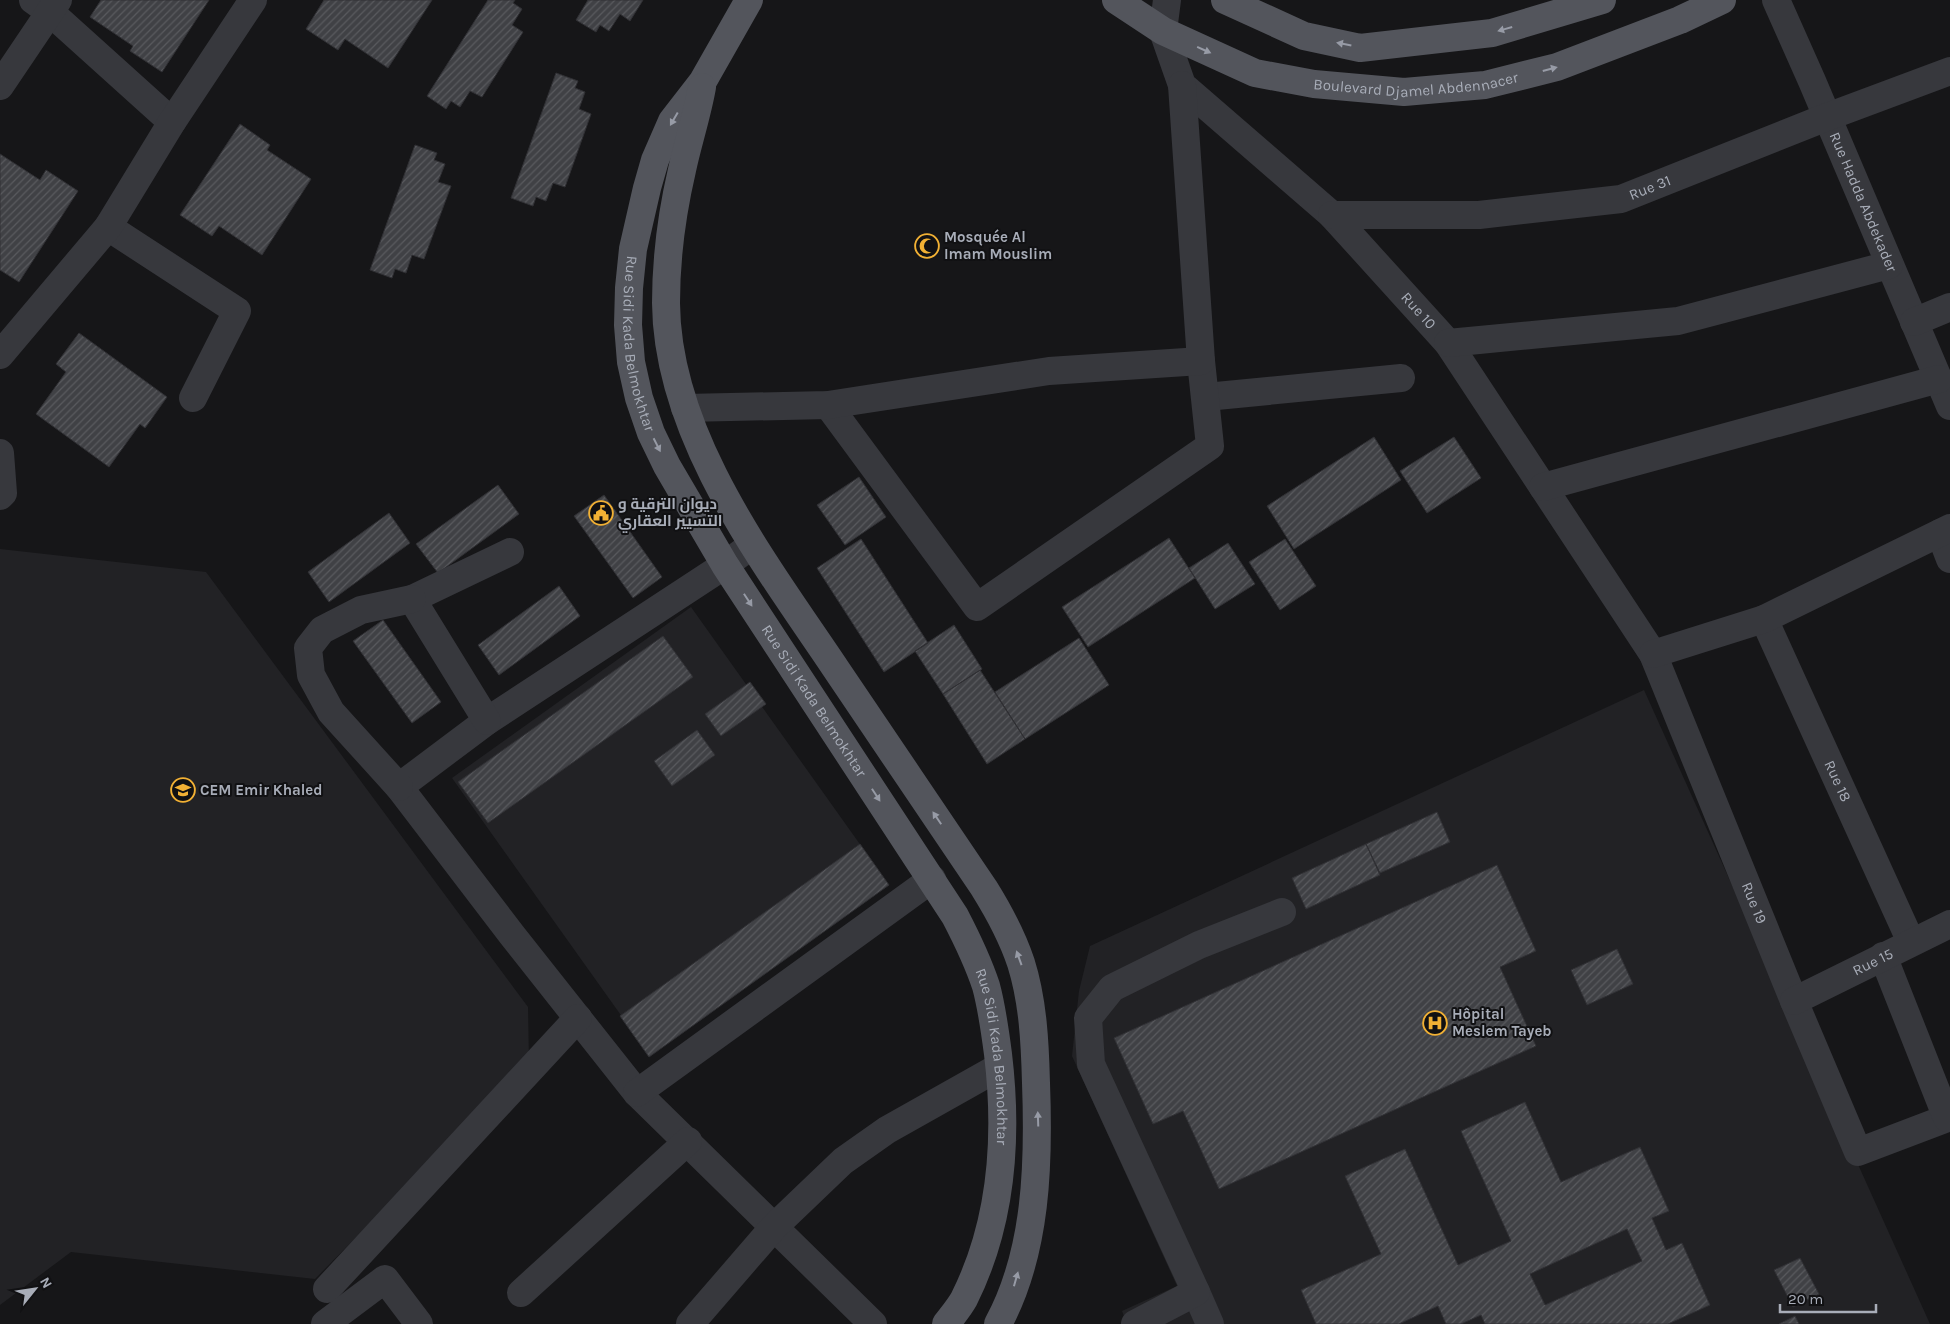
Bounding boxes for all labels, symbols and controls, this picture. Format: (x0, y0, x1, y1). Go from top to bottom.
one-way arrow (1498, 25, 1513, 33)
one-way arrow (1336, 40, 1352, 48)
one-way arrow (1197, 46, 1211, 54)
one-way arrow (1542, 64, 1557, 72)
street label: Boulevard Djamel Abdennacer (1313, 68, 1521, 101)
one-way arrow (669, 113, 678, 126)
street label: Rue Hadda Abdekader (1826, 129, 1901, 275)
street label: Rue 31 (1626, 171, 1673, 204)
place label: Mosquée Al Imam Mouslim (944, 228, 1052, 263)
mosque icon: Mosquée Al Imam Mouslim (914, 233, 940, 259)
street label: Rue Sidi Kada Belmokhtar (619, 255, 659, 435)
street label: Rue 10 (1397, 288, 1440, 333)
one-way arrow (653, 438, 661, 452)
place label: ديوان الترقية و التسيير العقاري (618, 495, 722, 533)
public building icon: ديوان الترقية و التسيير العقاري (588, 500, 614, 526)
one-way arrow (743, 594, 753, 607)
street label: Rue Sidi Kada Belmokhtar (758, 621, 871, 781)
street label: Rue 18 (1820, 757, 1855, 805)
school or university icon: CEM Emir Khaled (170, 777, 196, 803)
place label: CEM Emir Khaled (200, 781, 323, 799)
one-way arrow (871, 788, 881, 801)
one-way arrow (932, 811, 942, 825)
street label: Rue 19 (1738, 880, 1771, 926)
street label: Rue 15 (1850, 944, 1896, 980)
one-way arrow (1015, 950, 1023, 965)
street label: Rue Sidi Kada Belmokhtar (971, 966, 1011, 1146)
place label: Hôpital Meslem Tayeb (1452, 1005, 1552, 1040)
hospital icon: Hôpital Meslem Tayeb (1422, 1010, 1448, 1036)
one-way arrow (1033, 1110, 1041, 1126)
north arrow (10, 1264, 60, 1314)
one-way arrow (1012, 1271, 1020, 1286)
text: N (36, 1274, 56, 1291)
scale bar (1780, 1282, 1876, 1314)
text: 20 m (1788, 1290, 1823, 1308)

